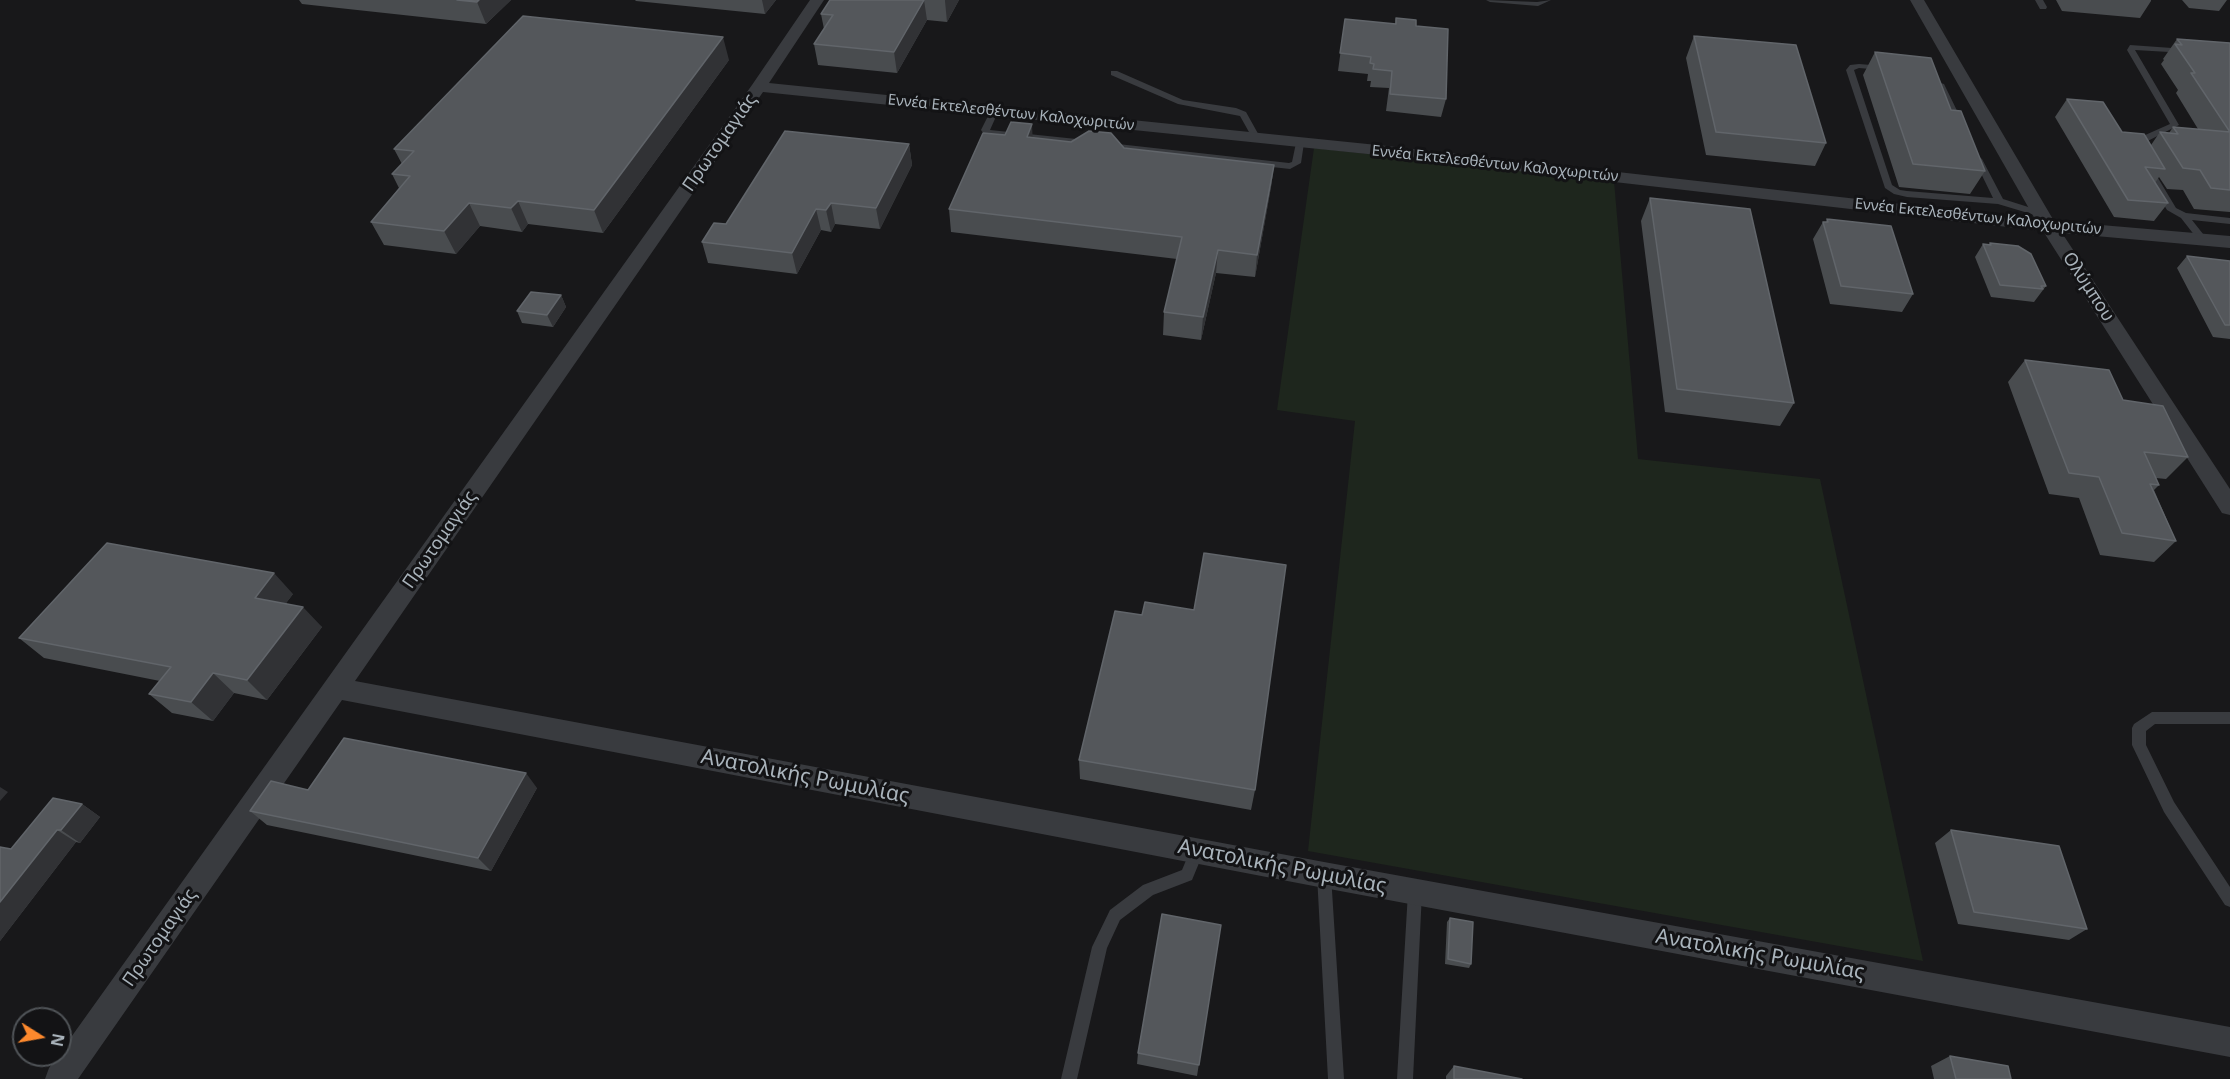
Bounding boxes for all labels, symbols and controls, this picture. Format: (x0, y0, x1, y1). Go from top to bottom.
street label: Πρωτομαγιάς (678, 90, 762, 196)
street label: Εννέα Εκτελεσθέντων Καλοχωριτών (887, 91, 1135, 135)
street label: Εννέα Εκτελεσθέντων Καλοχωριτών (1371, 142, 1619, 186)
street label: Εννέα Εκτελεσθέντων Καλοχωριτών (1854, 195, 2102, 239)
street label: Ολύμπου (2058, 248, 2118, 326)
street label: Πρωτομαγιάς (398, 487, 482, 593)
street label: Ανατολικής Ρωμυλίας (699, 744, 911, 810)
street label: Ανατολικής Ρωμυλίας (1176, 834, 1388, 900)
street label: Πρωτομαγιάς (118, 885, 202, 991)
street label: Ανατολικής Ρωμυλίας (1654, 924, 1866, 986)
north arrow (12, 1007, 72, 1067)
text: N (46, 1032, 70, 1049)

